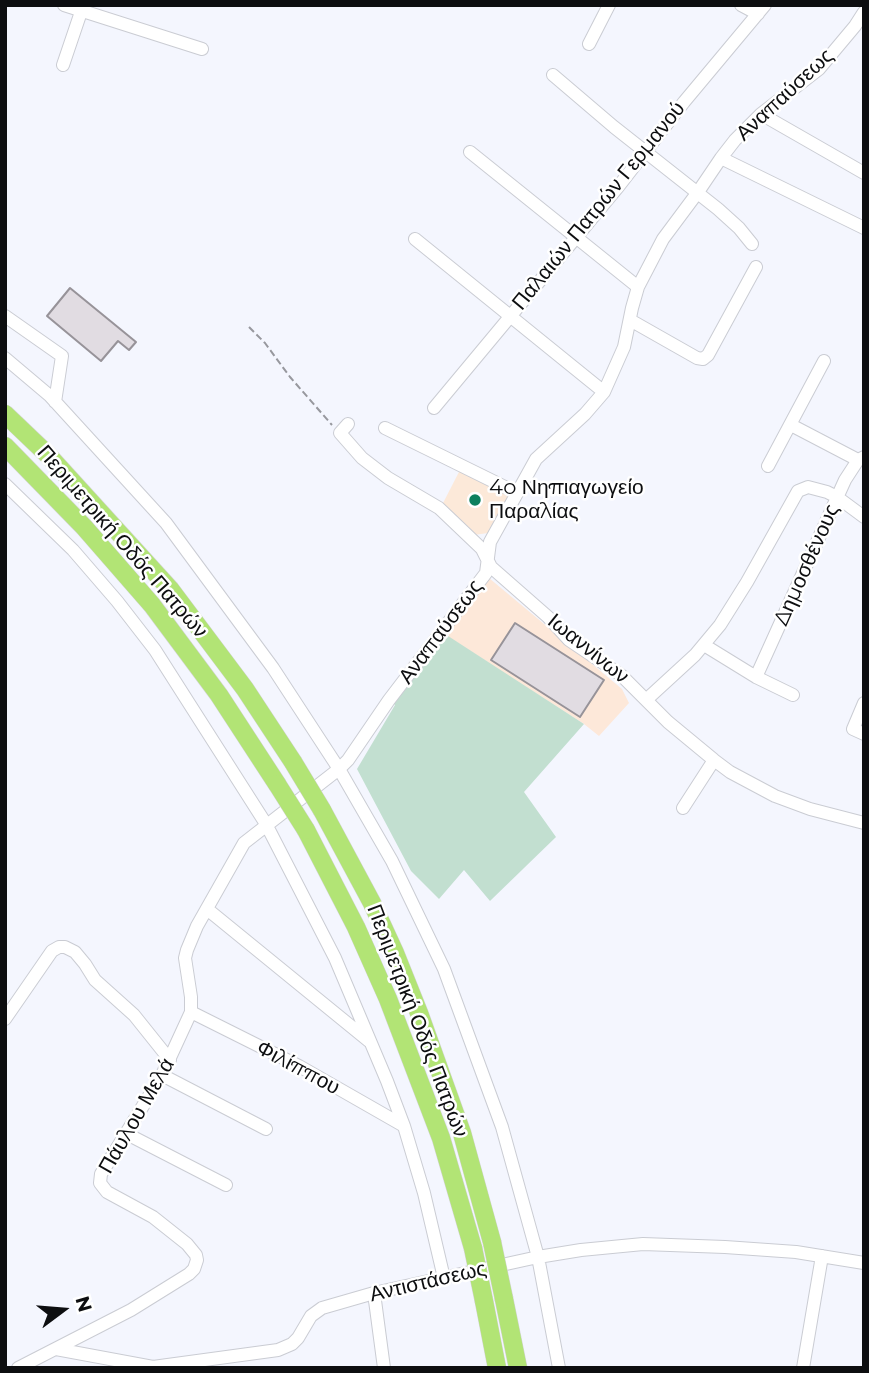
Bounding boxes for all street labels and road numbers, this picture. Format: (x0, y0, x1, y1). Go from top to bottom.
street label: Αναπαύσεως (731, 44, 839, 146)
street label: Παλαιών Πατρών Γερμανού (507, 97, 691, 315)
street label: Περιμετρική Οδός Πατρών (31, 440, 213, 644)
street label: Δημοσθένους (769, 500, 845, 630)
street label: Αναπαύσεως (394, 575, 488, 689)
street label: Ιωαννίνων (542, 609, 634, 689)
street label: Περιμετρική Οδός Πατρών (361, 901, 473, 1141)
street label: Φιλίππου (252, 1036, 344, 1100)
street label: Πάυλου Μελά (94, 1054, 180, 1178)
street label: Αντιστάσεως (367, 1256, 489, 1308)

